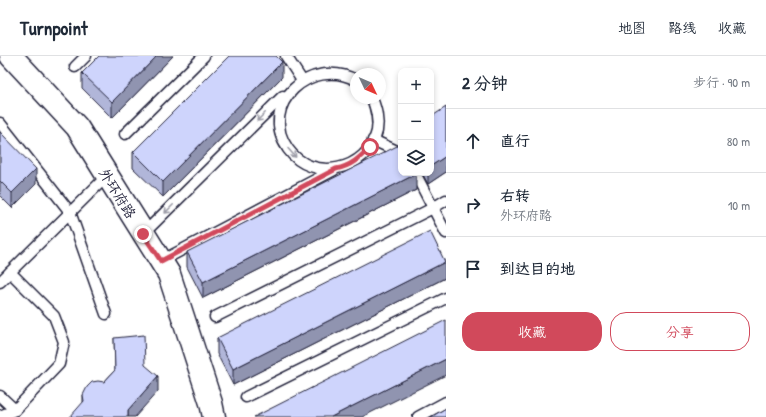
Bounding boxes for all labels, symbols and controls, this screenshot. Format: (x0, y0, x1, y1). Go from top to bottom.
text: Turnpoint (20, 15, 88, 41)
text: 地图 (618, 18, 646, 37)
text: 路线 (668, 18, 696, 37)
text: 收藏 (718, 18, 746, 37)
north arrow (350, 68, 386, 104)
map controls (398, 68, 434, 176)
button: + (398, 68, 434, 104)
text: 2 分钟 (462, 71, 508, 94)
text: 步行 · 90 m (693, 73, 750, 91)
button: − (398, 104, 434, 140)
one-way arrow (256, 112, 266, 122)
icon: ahead (462, 130, 484, 152)
text: 直行 (500, 130, 530, 151)
text: 80 m (727, 132, 750, 150)
route start (361, 138, 379, 156)
button: layers (398, 140, 434, 176)
one-way arrow (288, 148, 297, 158)
street label: 外环府路 (95, 164, 141, 222)
text: 右转 (500, 185, 530, 206)
icon: right (462, 194, 484, 216)
text: 10 m (728, 196, 750, 214)
one-way arrow (164, 204, 174, 214)
text: 外环府路 (500, 206, 552, 224)
route end (134, 225, 152, 243)
icon: arrive (462, 258, 484, 280)
text: 到达目的地 (500, 258, 575, 279)
button: 收藏 (462, 312, 602, 351)
button: 分享 (610, 312, 750, 351)

